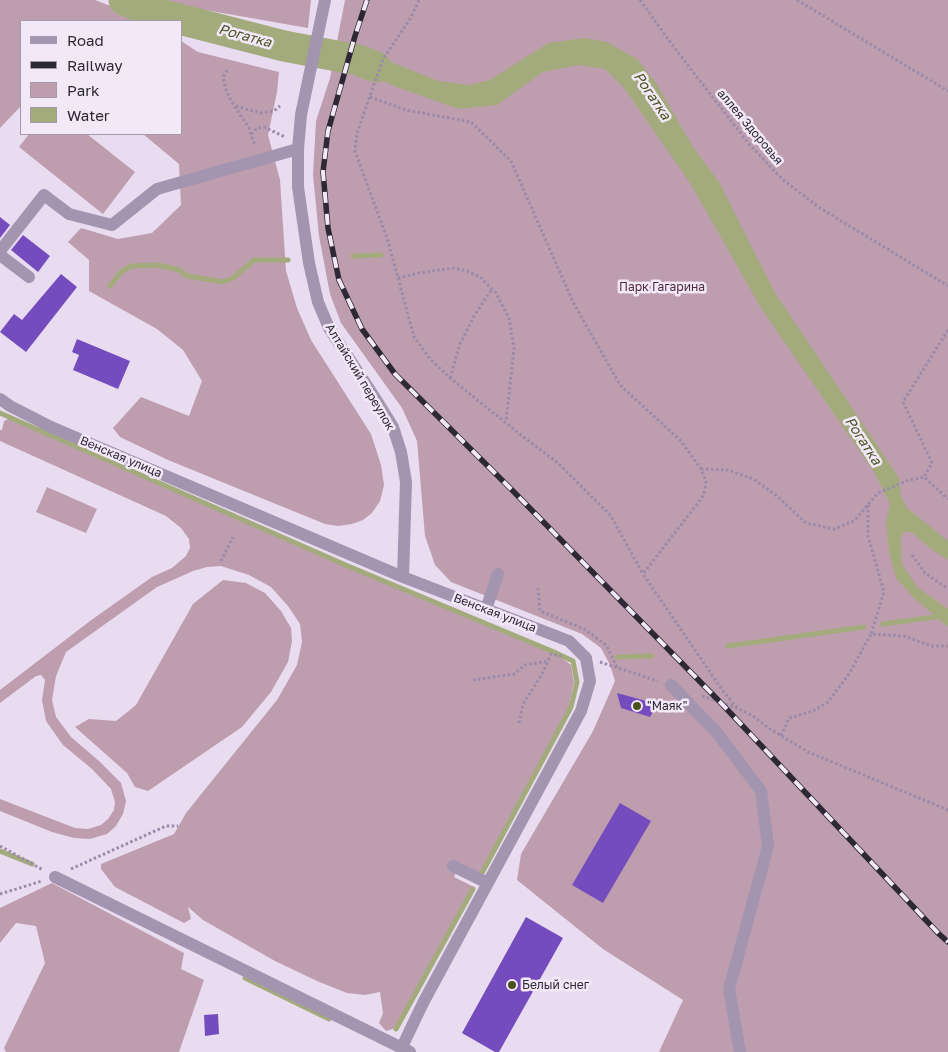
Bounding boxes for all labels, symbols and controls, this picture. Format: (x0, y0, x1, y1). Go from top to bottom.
legend (20, 20, 182, 135)
water label: Рогатка (217, 21, 273, 51)
text: Road (67, 31, 104, 49)
text: Railway (67, 56, 123, 74)
water label: Рогатка (630, 69, 674, 123)
text: Park (67, 81, 99, 99)
street label: аллея Здоровья (714, 86, 786, 168)
text: Water (67, 106, 110, 124)
park label: Парк Гагарина (619, 280, 705, 294)
street label: Алтайский переулок (322, 321, 398, 433)
water label: Рогатка (841, 414, 885, 468)
street label: Венская улица (78, 433, 164, 481)
street label: Венская улица (452, 591, 538, 635)
place label: "Маяк" (647, 699, 687, 713)
marker: "Маяк" (631, 700, 643, 712)
place label: Белый снег (522, 978, 589, 992)
marker: Белый снег (506, 979, 518, 991)

